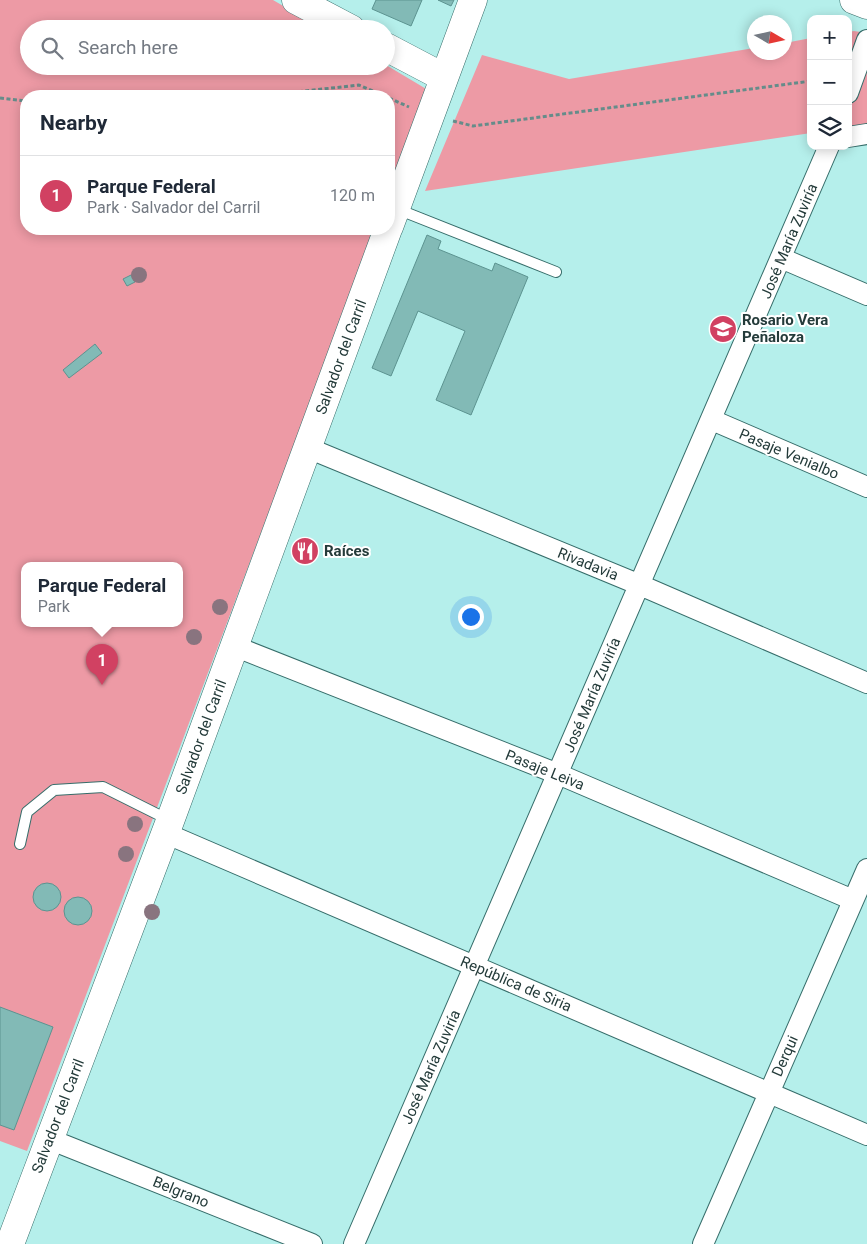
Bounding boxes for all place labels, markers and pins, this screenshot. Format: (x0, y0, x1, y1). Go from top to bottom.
place label: Rosario Vera Peñaloza (742, 311, 828, 346)
school or university icon: Rosario Vera Peñaloza (708, 314, 738, 344)
restaurant icon: Raíces (290, 536, 320, 566)
place label: Raíces (324, 542, 370, 560)
pin: 1 (86, 644, 118, 685)

